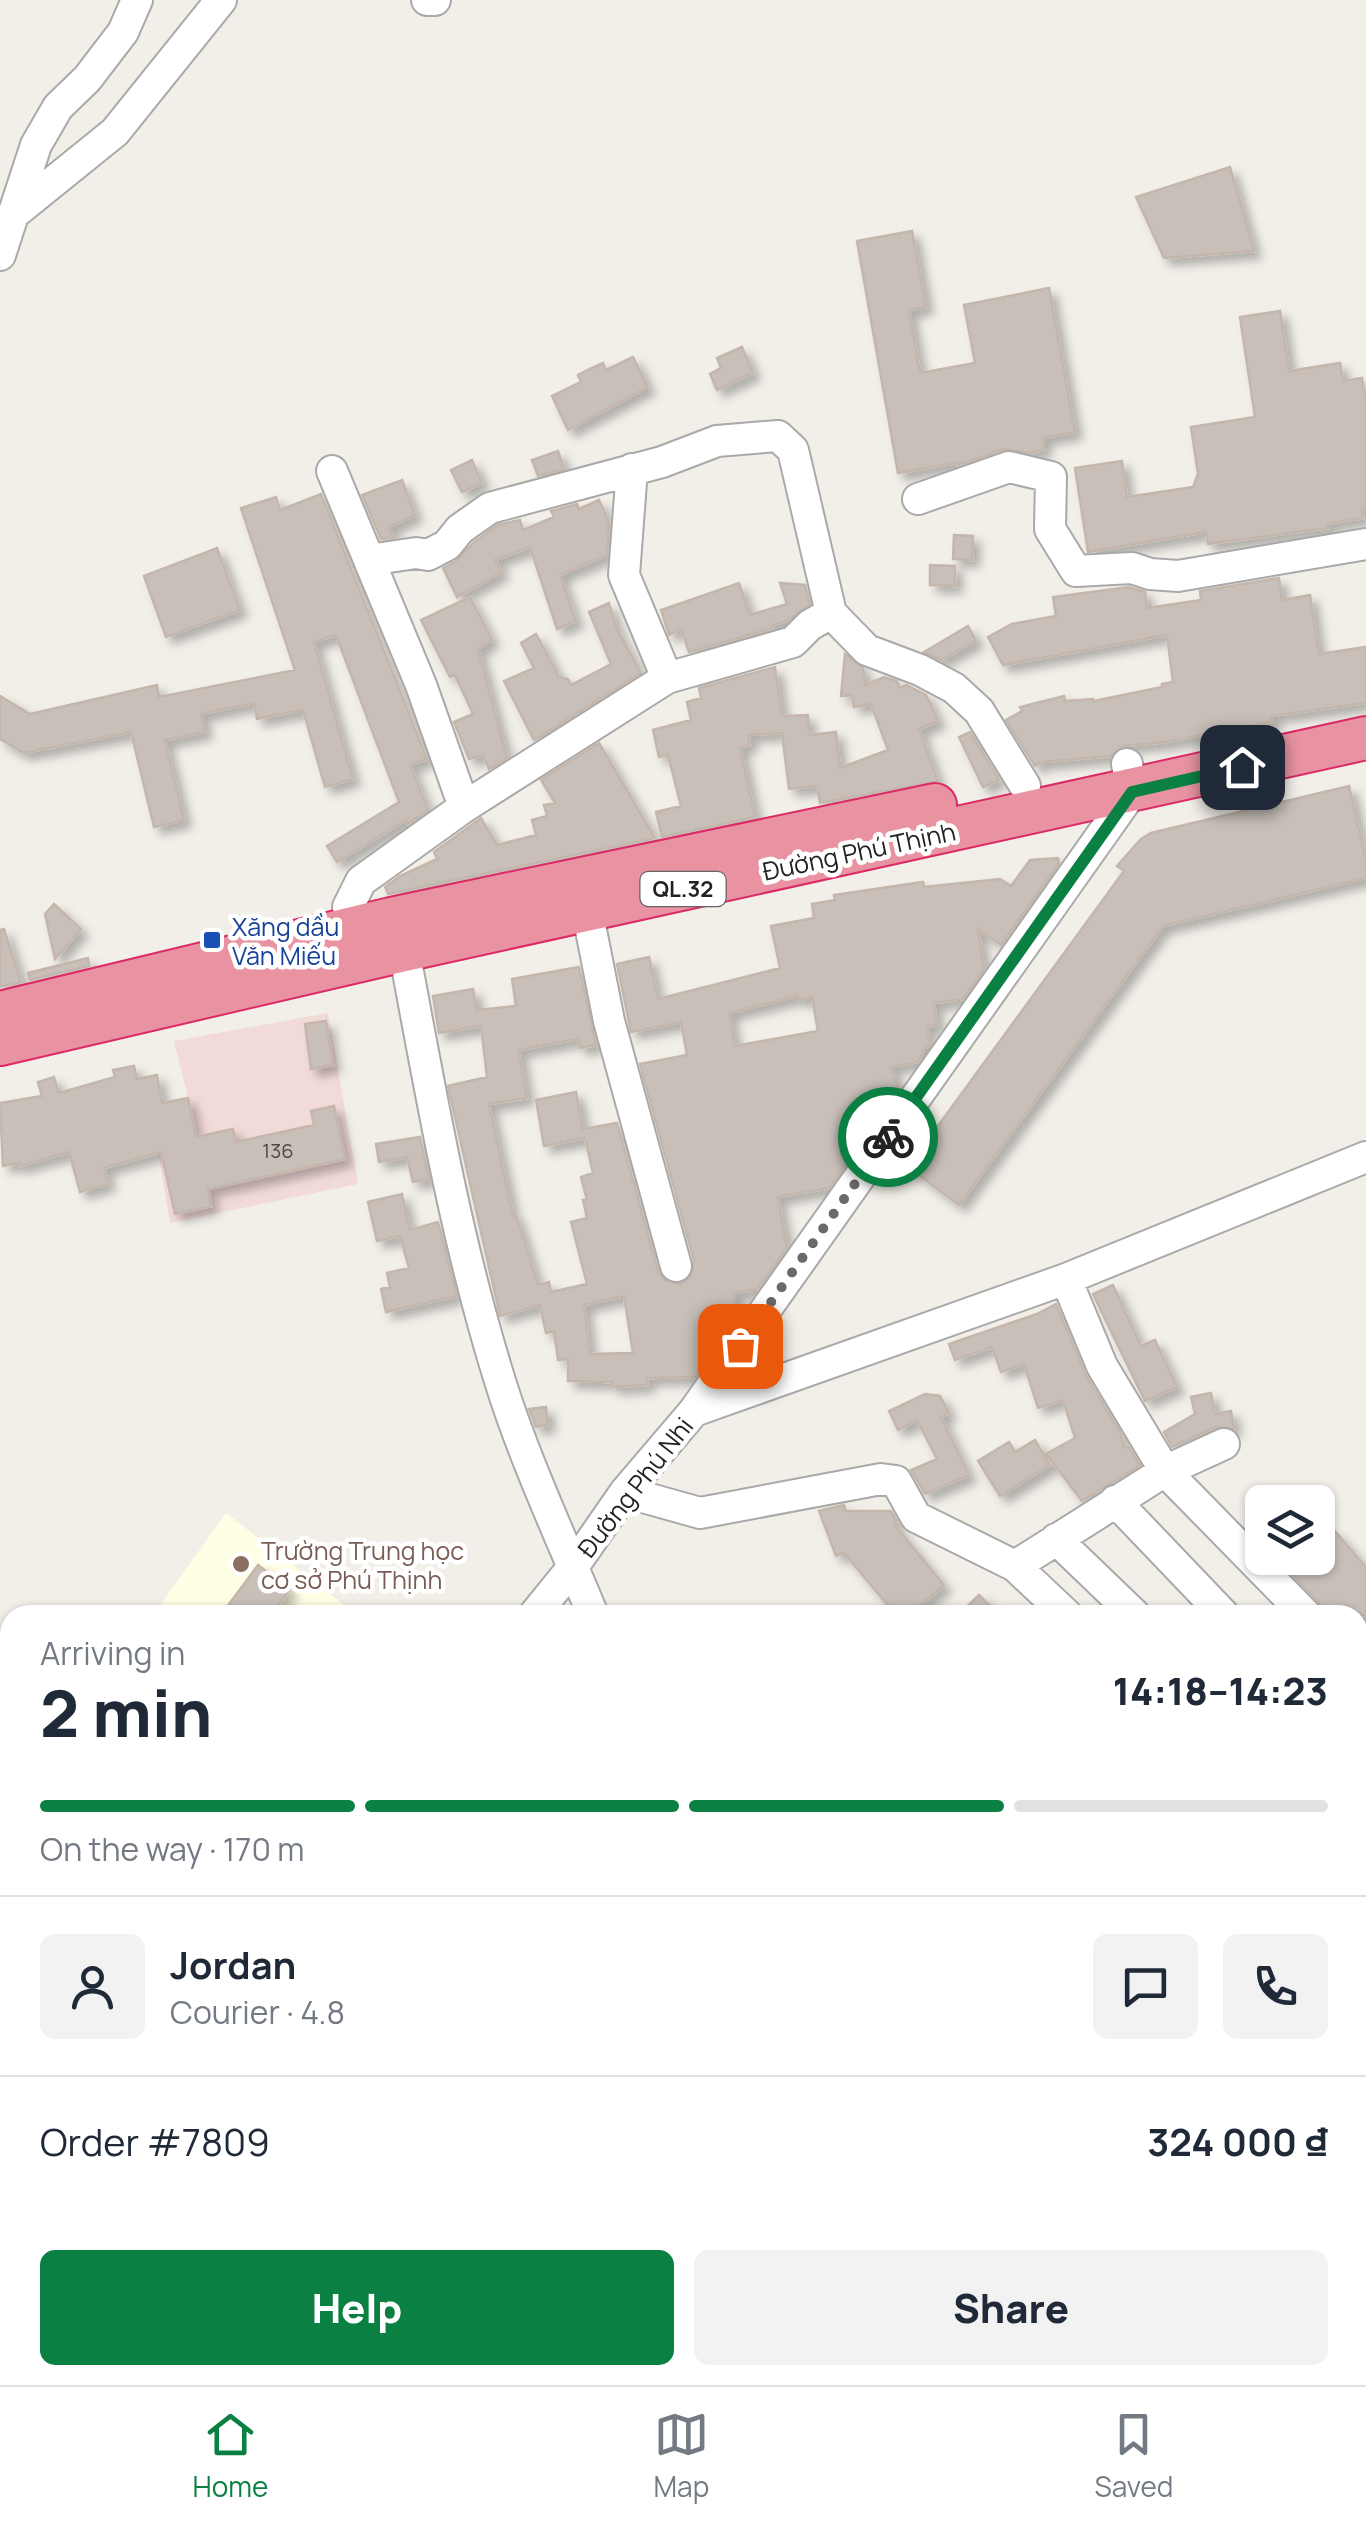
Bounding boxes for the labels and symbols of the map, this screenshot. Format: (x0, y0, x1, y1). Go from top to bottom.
pin (1200, 725, 1285, 810)
street label: Đường Phú Thịnh (759, 813, 959, 889)
road number: QL.32 (640, 872, 726, 906)
place label: Xăng dầu Văn Miếu (232, 909, 339, 973)
marker: Xăng dầu Văn Miếu (201, 929, 223, 951)
courier (838, 1087, 938, 1187)
house number: 136 (262, 1137, 294, 1164)
pin (698, 1304, 783, 1389)
street label: Đường Phú Nhi (569, 1410, 701, 1564)
place label: Trường Trung học cơ sở Phú Thịnh (261, 1533, 464, 1597)
marker: Trường Trung học cơ sở Phú Thịnh (230, 1553, 252, 1575)

